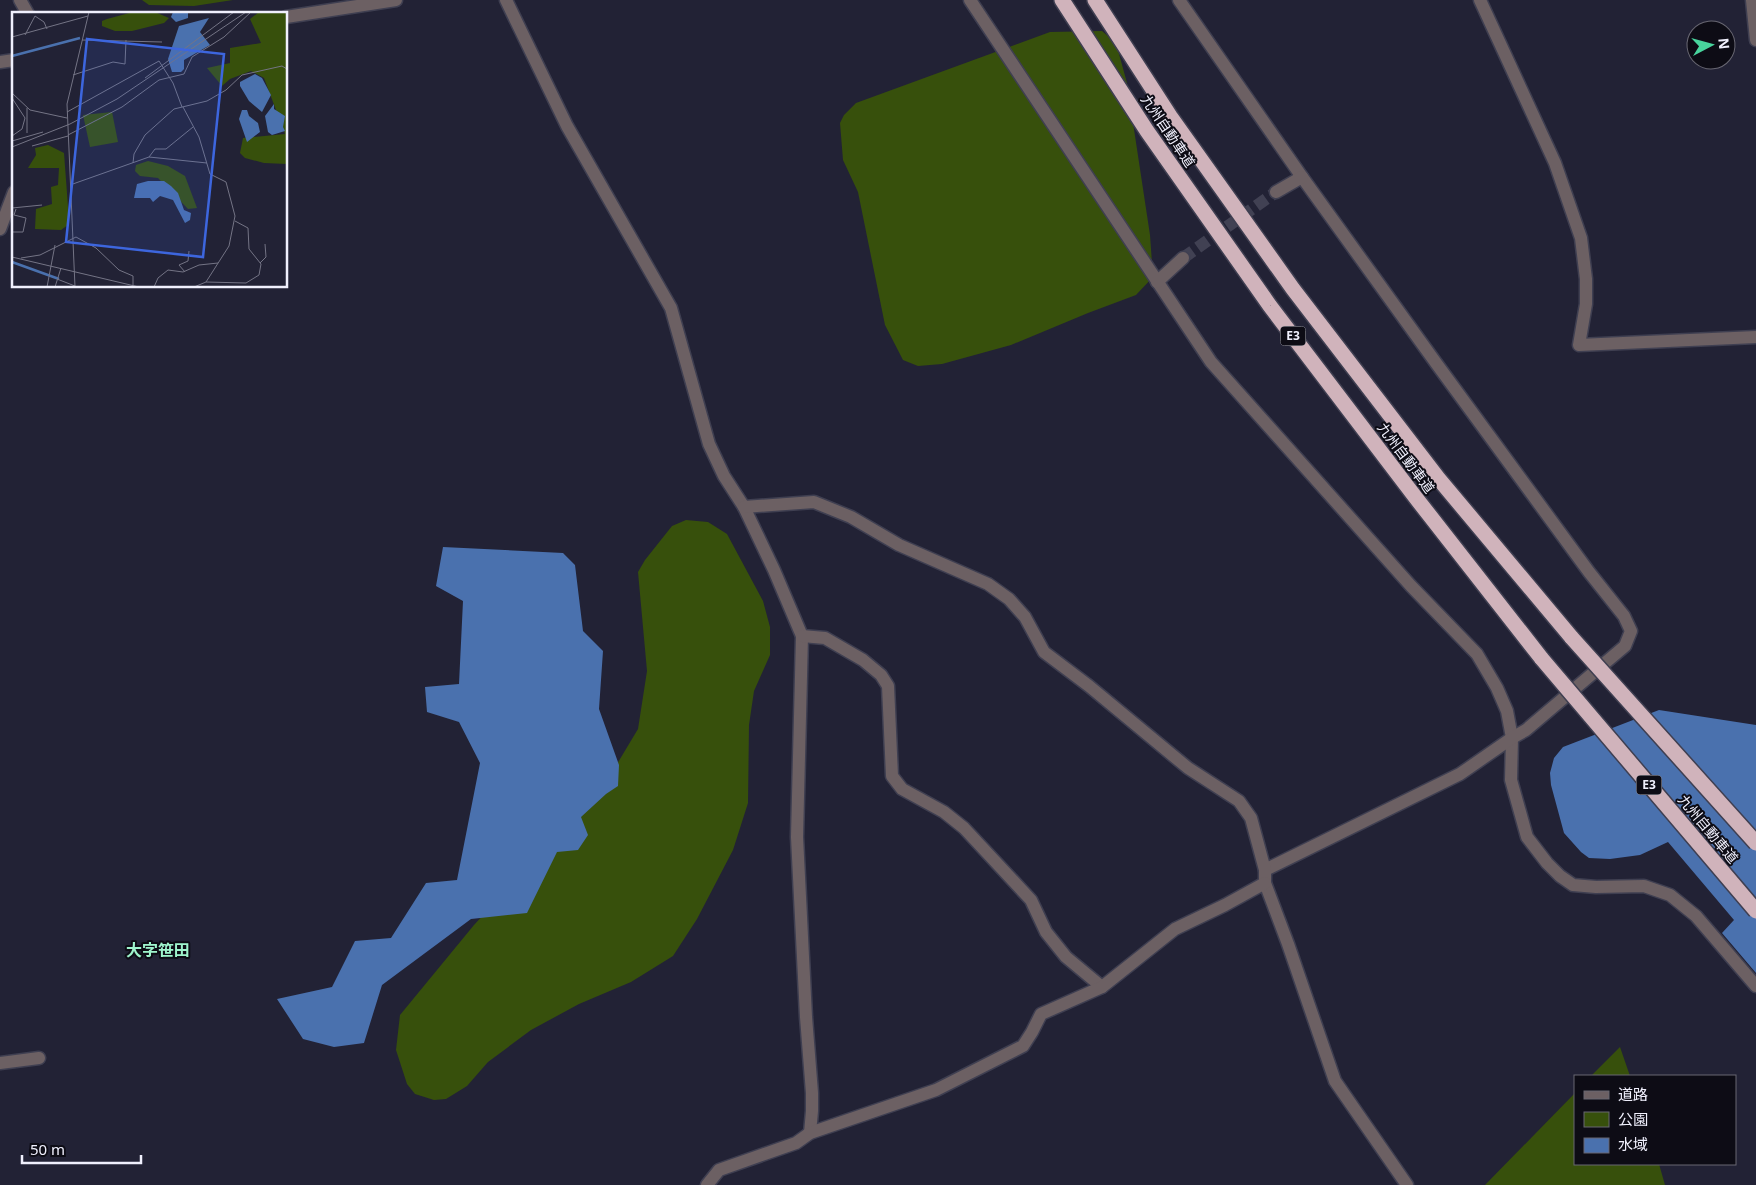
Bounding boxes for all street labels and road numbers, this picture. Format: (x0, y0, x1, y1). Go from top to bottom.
street label: 九州自動車道 (1137, 91, 1200, 171)
road number: E3 (1280, 326, 1306, 346)
street label: 九州自動車道 (1374, 418, 1439, 497)
road number: E3 (1636, 776, 1662, 794)
street label: 九州自動車道 (1674, 790, 1743, 867)

